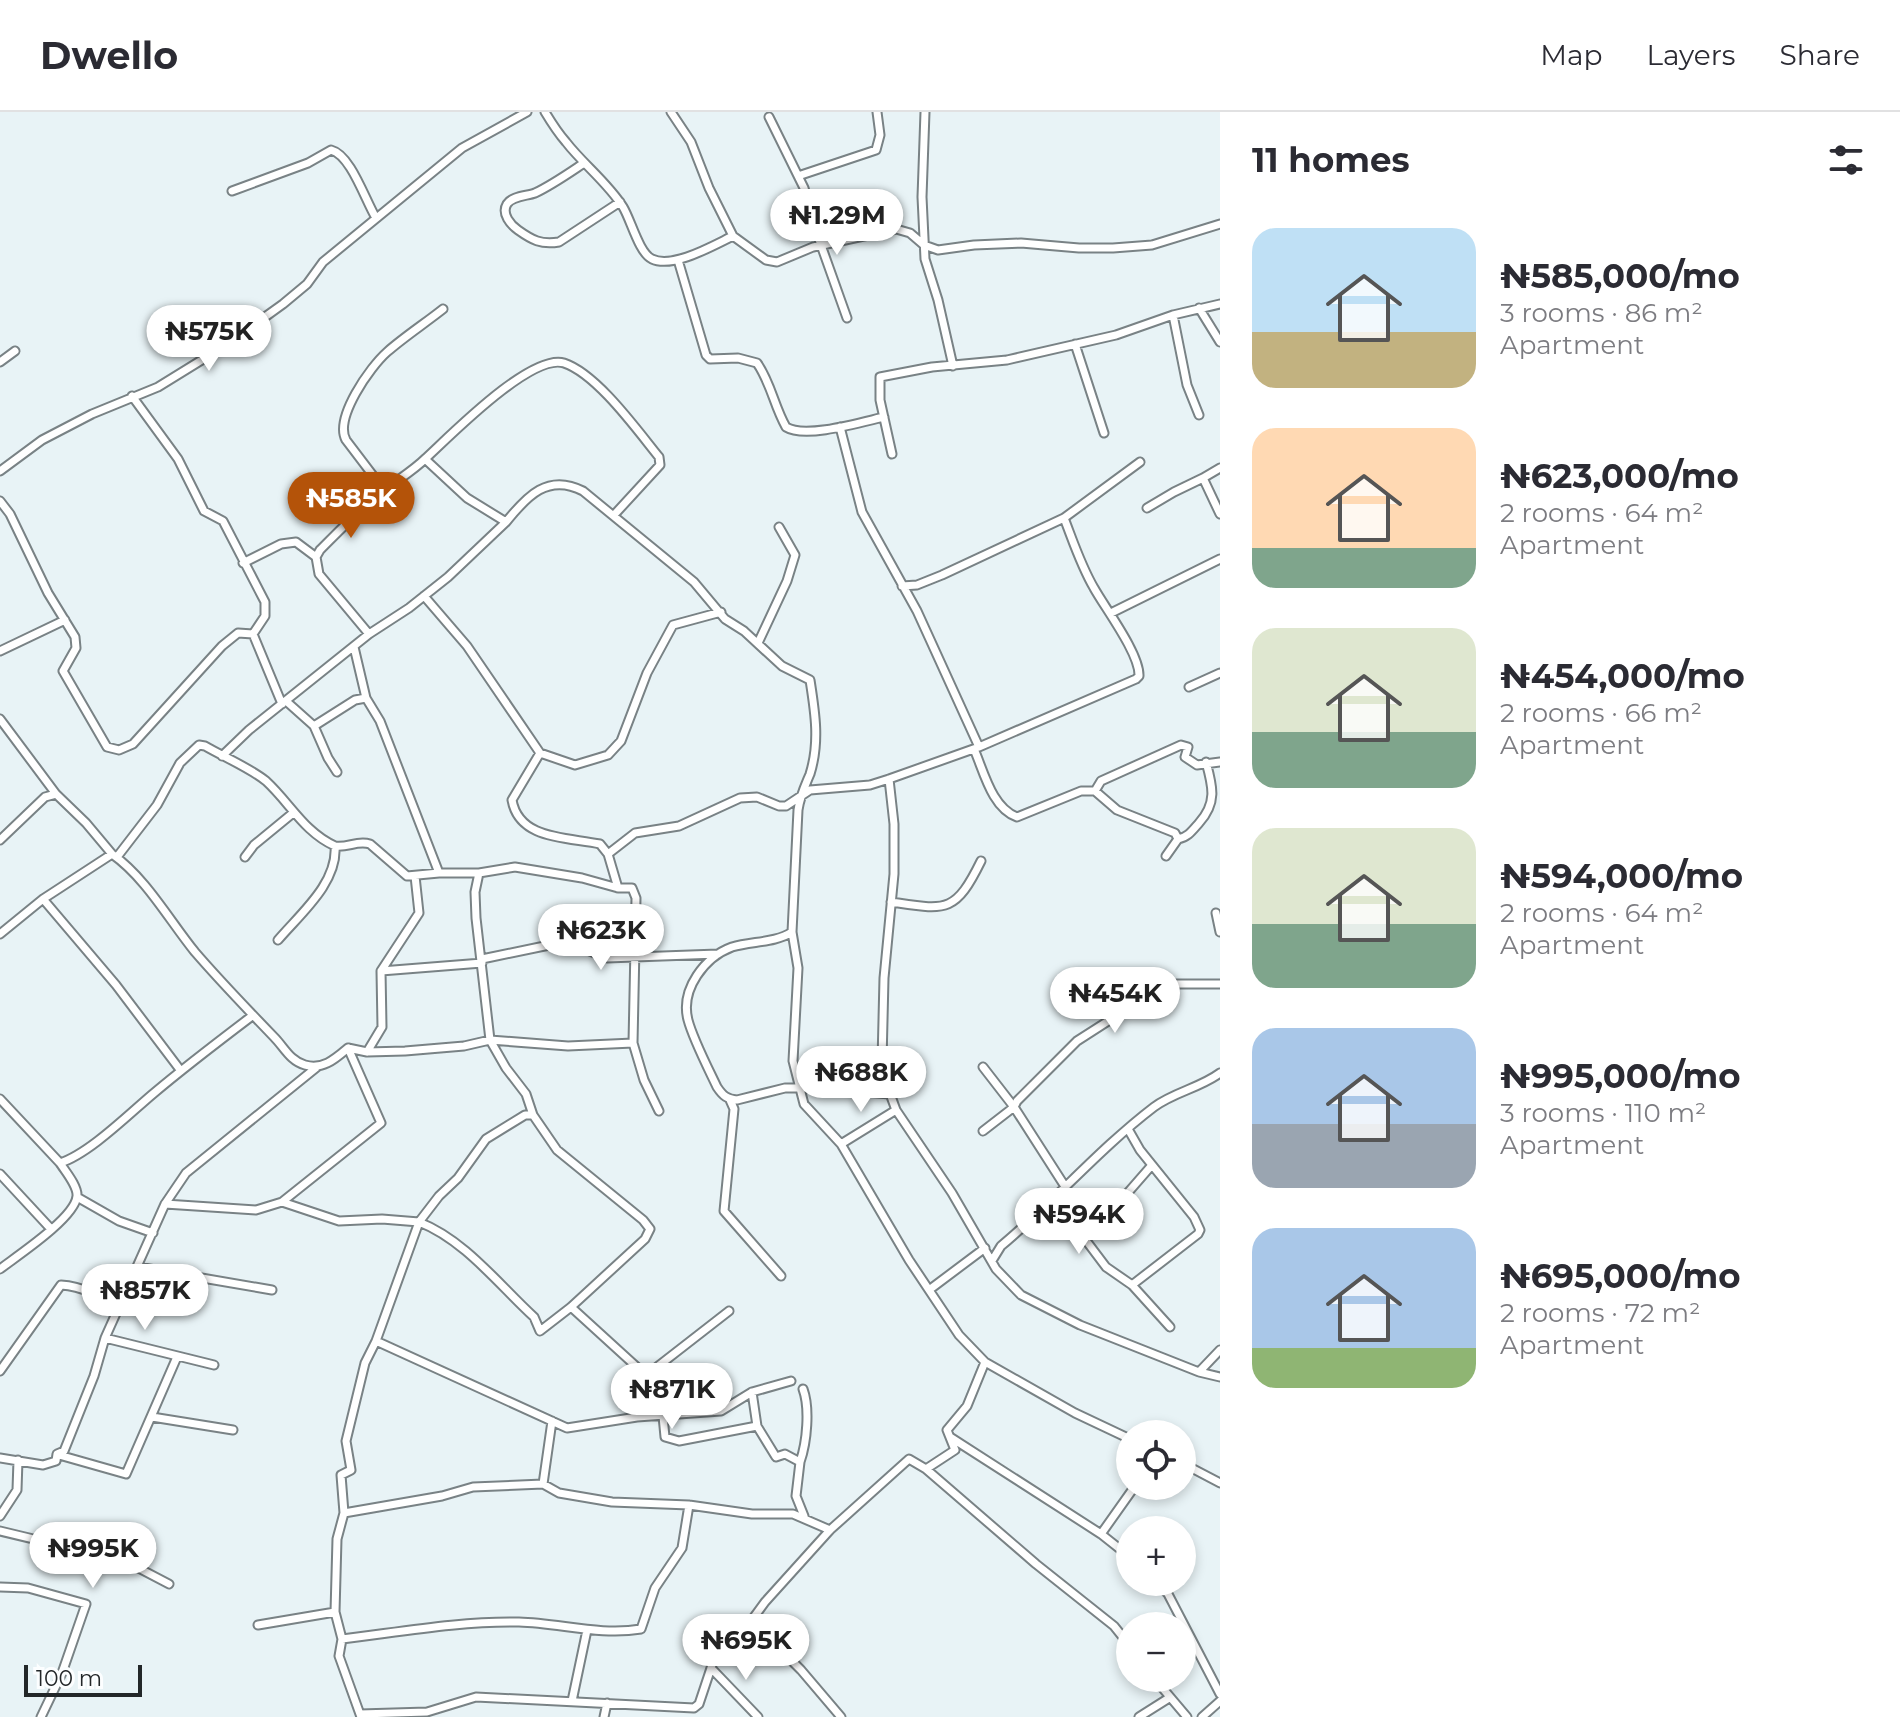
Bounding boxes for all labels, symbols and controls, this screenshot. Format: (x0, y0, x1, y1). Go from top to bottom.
text: Dwello (40, 32, 178, 79)
text: Map (1540, 38, 1603, 72)
text: Layers (1647, 38, 1736, 72)
text: Share (1780, 38, 1860, 72)
icon: filters (1824, 138, 1868, 182)
text: 11 homes (1252, 139, 1410, 181)
pin: ₦1.29M (772, 189, 902, 257)
text: ₦1.29M (788, 199, 886, 231)
text: ₦585,000/mo (1500, 255, 1740, 297)
icon: home (1316, 260, 1412, 356)
text: 3 rooms · 86 m² (1500, 297, 1703, 329)
pin: ₦575K (153, 305, 265, 373)
text: ₦575K (164, 315, 254, 347)
text: Apartment (1500, 329, 1644, 361)
text: ₦623,000/mo (1500, 455, 1739, 497)
icon: home (1316, 460, 1412, 556)
pin: ₦585K (295, 472, 407, 540)
text: ₦585K (306, 482, 396, 514)
text: 2 rooms · 64 m² (1500, 497, 1703, 529)
text: Apartment (1500, 529, 1644, 561)
text: ₦454,000/mo (1500, 655, 1745, 697)
icon: home (1316, 660, 1412, 756)
text: 2 rooms · 66 m² (1500, 697, 1702, 729)
text: Apartment (1500, 729, 1644, 761)
text: ₦594,000/mo (1500, 855, 1743, 897)
icon: home (1316, 860, 1412, 956)
text: 2 rooms · 64 m² (1500, 897, 1703, 929)
pin: ₦623K (545, 904, 657, 972)
text: ₦623K (556, 914, 646, 946)
text: Apartment (1500, 929, 1644, 961)
pin: ₦454K (1059, 967, 1171, 1035)
text: ₦454K (1068, 977, 1162, 1009)
pin: ₦688K (805, 1046, 917, 1114)
text: ₦995,000/mo (1500, 1055, 1741, 1097)
text: ₦688K (814, 1056, 908, 1088)
icon: home (1316, 1060, 1412, 1156)
text: 3 rooms · 110 m² (1500, 1097, 1706, 1129)
text: Apartment (1500, 1129, 1644, 1161)
pin: ₦594K (1023, 1188, 1135, 1256)
text: ₦594K (1033, 1198, 1125, 1230)
text: ₦695,000/mo (1500, 1255, 1741, 1297)
icon: home (1316, 1260, 1412, 1356)
pin: ₦857K (89, 1264, 201, 1332)
text: ₦857K (99, 1274, 191, 1306)
text: 2 rooms · 72 m² (1500, 1297, 1700, 1329)
text: Apartment (1500, 1329, 1644, 1361)
pin: ₦871K (616, 1363, 728, 1431)
text: ₦871K (629, 1373, 715, 1405)
map controls (1116, 1420, 1196, 1692)
button: locate (1116, 1420, 1196, 1500)
button: + (1116, 1516, 1196, 1596)
pin: ₦995K (37, 1522, 149, 1590)
text: ₦995K (47, 1532, 139, 1564)
button: − (1116, 1612, 1196, 1692)
pin: ₦695K (690, 1614, 802, 1682)
text: ₦695K (700, 1624, 792, 1656)
scale bar (24, 1661, 142, 1697)
text: 100 m (36, 1665, 102, 1692)

